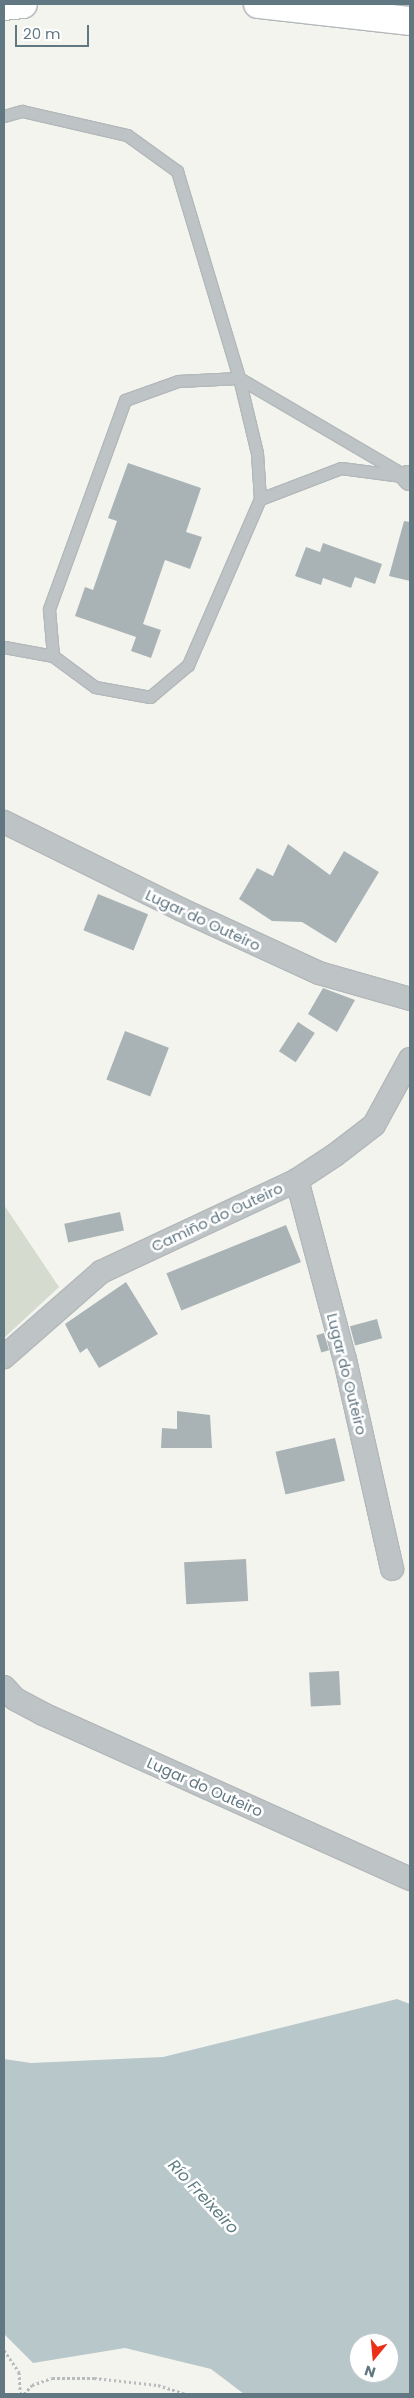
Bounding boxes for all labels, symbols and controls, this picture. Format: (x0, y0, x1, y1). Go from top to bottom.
scale bar (18, 15, 91, 47)
text: 20 m (23, 23, 61, 44)
street label: Lugar do Outeiro (143, 885, 263, 955)
street label: Camiño do Outeiro (148, 1179, 286, 1255)
street label: Lugar do Outeiro (323, 1311, 371, 1437)
street label: Lugar do Outeiro (144, 1753, 266, 1821)
water label: Río Freixeiro (164, 2156, 242, 2238)
north arrow (349, 2333, 399, 2383)
text: N (362, 2360, 378, 2382)

